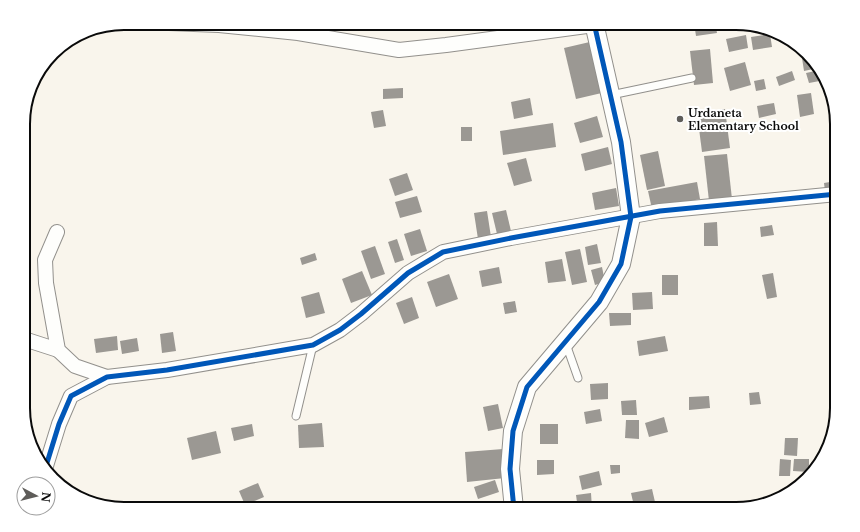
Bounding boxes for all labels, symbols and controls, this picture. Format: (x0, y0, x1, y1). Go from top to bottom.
place label: Urdaneta Elementary School (688, 106, 799, 133)
marker: Urdaneta Elementary School (675, 114, 685, 124)
north arrow (16, 476, 56, 516)
text: N (38, 491, 54, 504)

